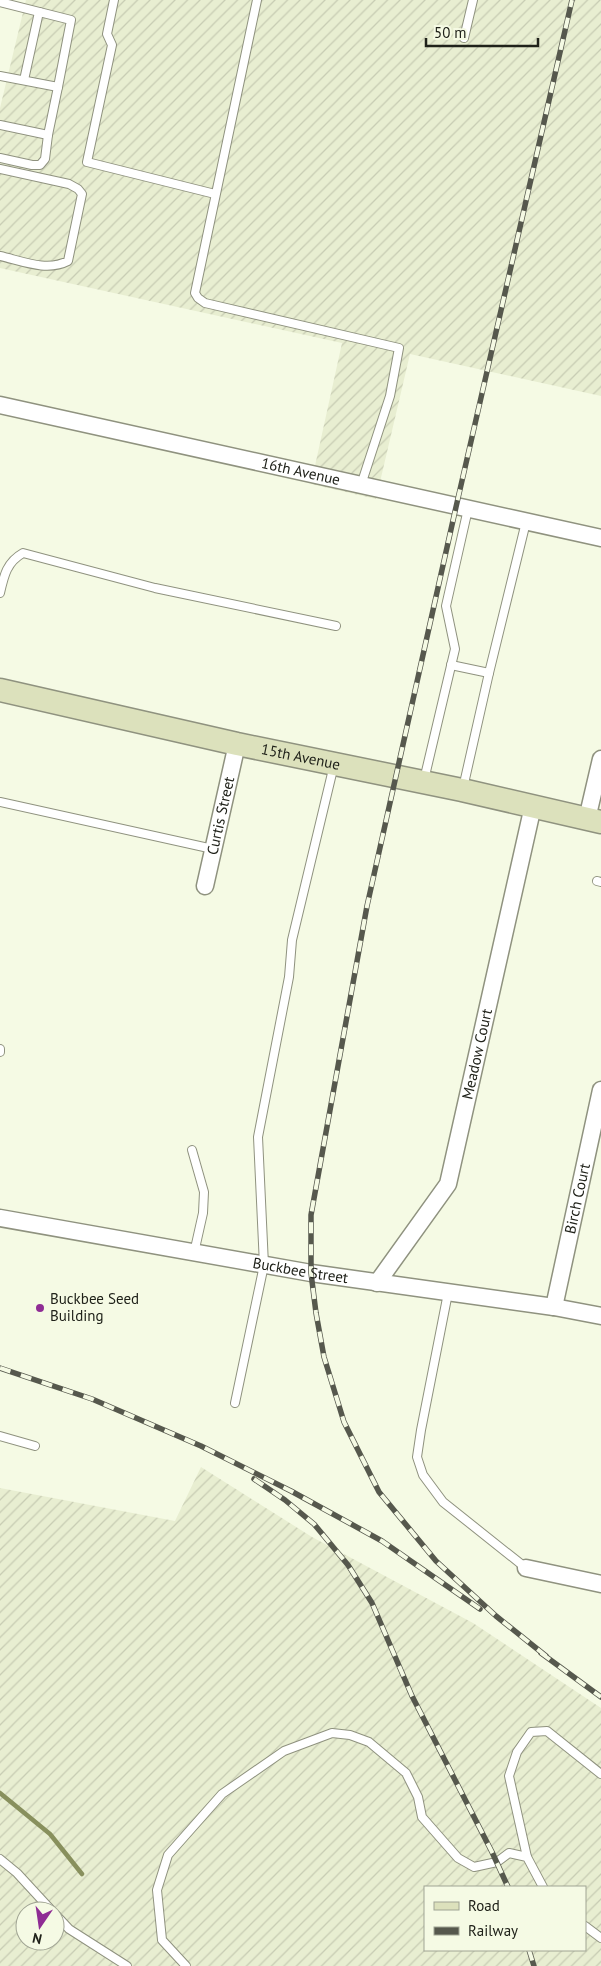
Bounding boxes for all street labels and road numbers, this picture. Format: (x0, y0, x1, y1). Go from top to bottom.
street label: 16th Avenue (260, 453, 342, 489)
street label: 15th Avenue (260, 739, 342, 774)
street label: Curtis Street (202, 775, 238, 857)
street label: Meadow Court (457, 1007, 496, 1101)
street label: Birch Court (560, 1161, 594, 1235)
street label: Buckbee Street (251, 1253, 349, 1287)

